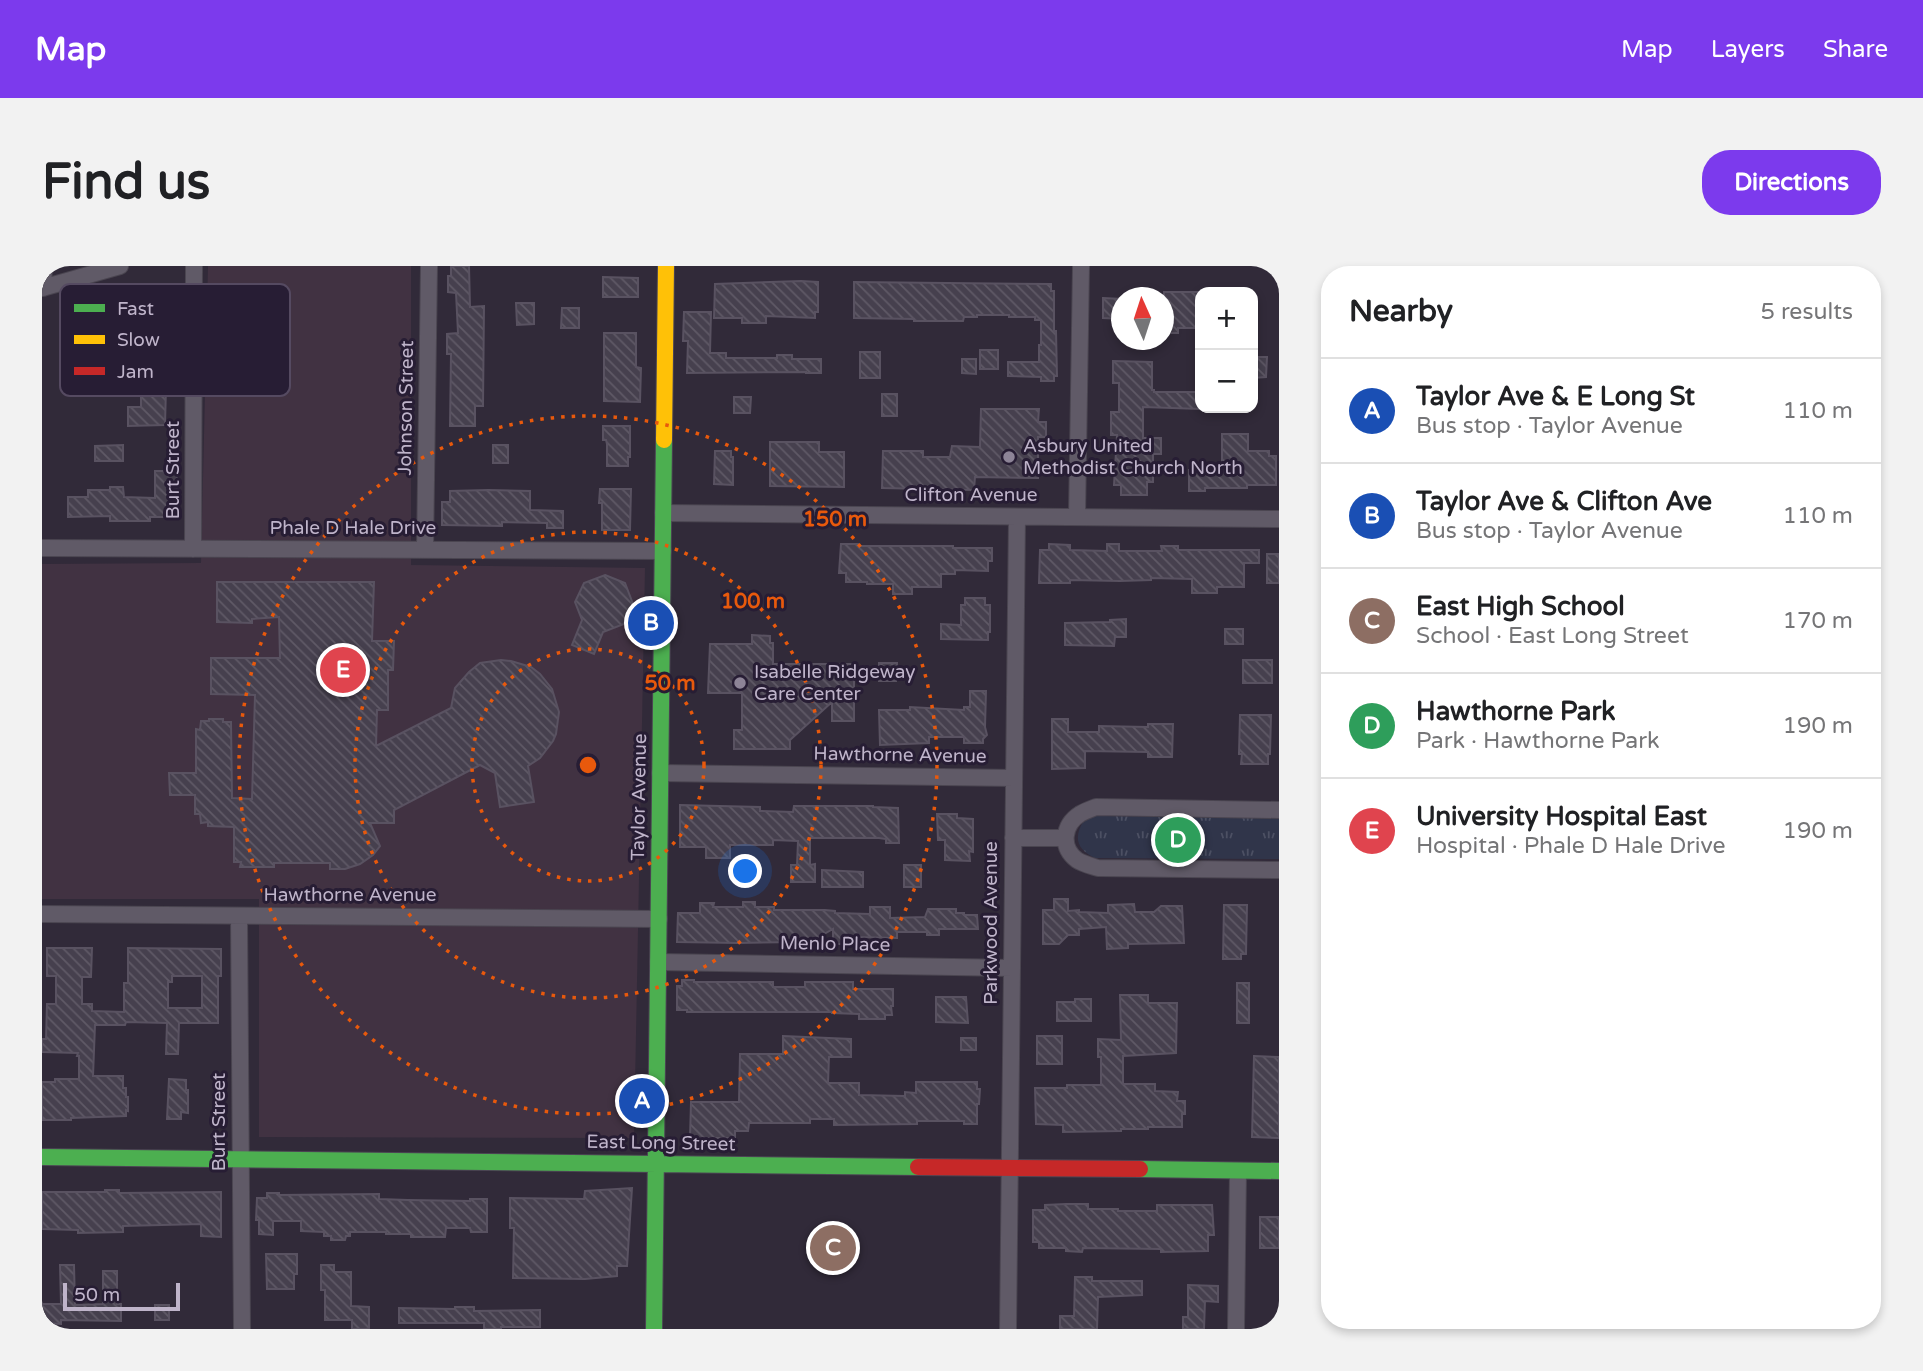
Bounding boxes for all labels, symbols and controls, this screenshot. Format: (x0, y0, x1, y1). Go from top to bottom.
text: Map (35, 30, 106, 69)
text: Map (1621, 35, 1673, 64)
text: Layers (1711, 35, 1785, 64)
text: Share (1823, 35, 1888, 64)
button: Directions (1702, 150, 1881, 215)
text: Find us (42, 153, 210, 212)
legend (60, 284, 290, 396)
north arrow (1111, 287, 1174, 350)
map controls (1195, 287, 1258, 413)
button: + (1195, 287, 1258, 350)
text: Nearby (1349, 293, 1453, 330)
text: Fast (117, 298, 154, 320)
text: 5 results (1760, 298, 1853, 326)
text: Slow (117, 329, 160, 351)
street label: Johnson Street (394, 340, 418, 476)
button: − (1195, 350, 1258, 413)
text: Jam (117, 361, 154, 383)
text: Taylor Ave & E Long St (1416, 381, 1695, 412)
text: A (1363, 397, 1381, 425)
text: 110 m (1783, 397, 1853, 425)
text: Bus stop · Taylor Avenue (1416, 412, 1683, 440)
street label: Burt Street (162, 421, 184, 519)
place label: Asbury United Methodist Church North (1023, 435, 1243, 479)
marker: Asbury United Methodist Church North (1001, 449, 1017, 465)
street label: Clifton Avenue (905, 484, 1037, 506)
text: Taylor Ave & Clifton Ave (1416, 486, 1712, 517)
text: B (1364, 502, 1380, 530)
text: 110 m (1783, 502, 1853, 530)
text: 150 m (803, 507, 867, 532)
street label: Phale D Hale Drive (270, 517, 436, 539)
text: Bus stop · Taylor Avenue (1416, 517, 1683, 545)
text: 100 m (721, 589, 785, 614)
text: East High School (1416, 591, 1625, 622)
pin: B (628, 597, 674, 649)
text: C (1364, 607, 1380, 635)
text: 170 m (1783, 607, 1853, 635)
text: School · East Long Street (1416, 622, 1689, 650)
pin: E (320, 644, 366, 696)
place label: Isabelle Ridgeway Care Center (754, 661, 915, 705)
text: 50 m (644, 671, 696, 696)
marker: Isabelle Ridgeway Care Center (732, 675, 748, 691)
text: Hawthorne Park (1416, 696, 1616, 727)
text: D (1363, 712, 1381, 740)
text: 190 m (1783, 712, 1853, 740)
text: Park · Hawthorne Park (1416, 727, 1660, 755)
street label: Taylor Avenue (627, 733, 651, 861)
street label: Hawthorne Avenue (813, 742, 987, 768)
centre of rings (576, 753, 600, 777)
text: University Hospital East (1416, 801, 1707, 832)
pin: D (1155, 814, 1201, 866)
text: E (1365, 817, 1379, 845)
text: 190 m (1783, 817, 1853, 845)
text: Hospital · Phale D Hale Drive (1416, 832, 1726, 860)
street label: Parkwood Avenue (980, 841, 1002, 1005)
your location (728, 854, 762, 888)
street label: Hawthorne Avenue (263, 884, 437, 906)
street label: Menlo Place (780, 932, 890, 956)
street label: Burt Street (208, 1073, 230, 1171)
pin: A (619, 1075, 665, 1127)
street label: East Long Street (586, 1131, 736, 1155)
pin: C (810, 1222, 856, 1274)
scale bar (63, 1280, 180, 1312)
text: 50 m (74, 1284, 120, 1306)

